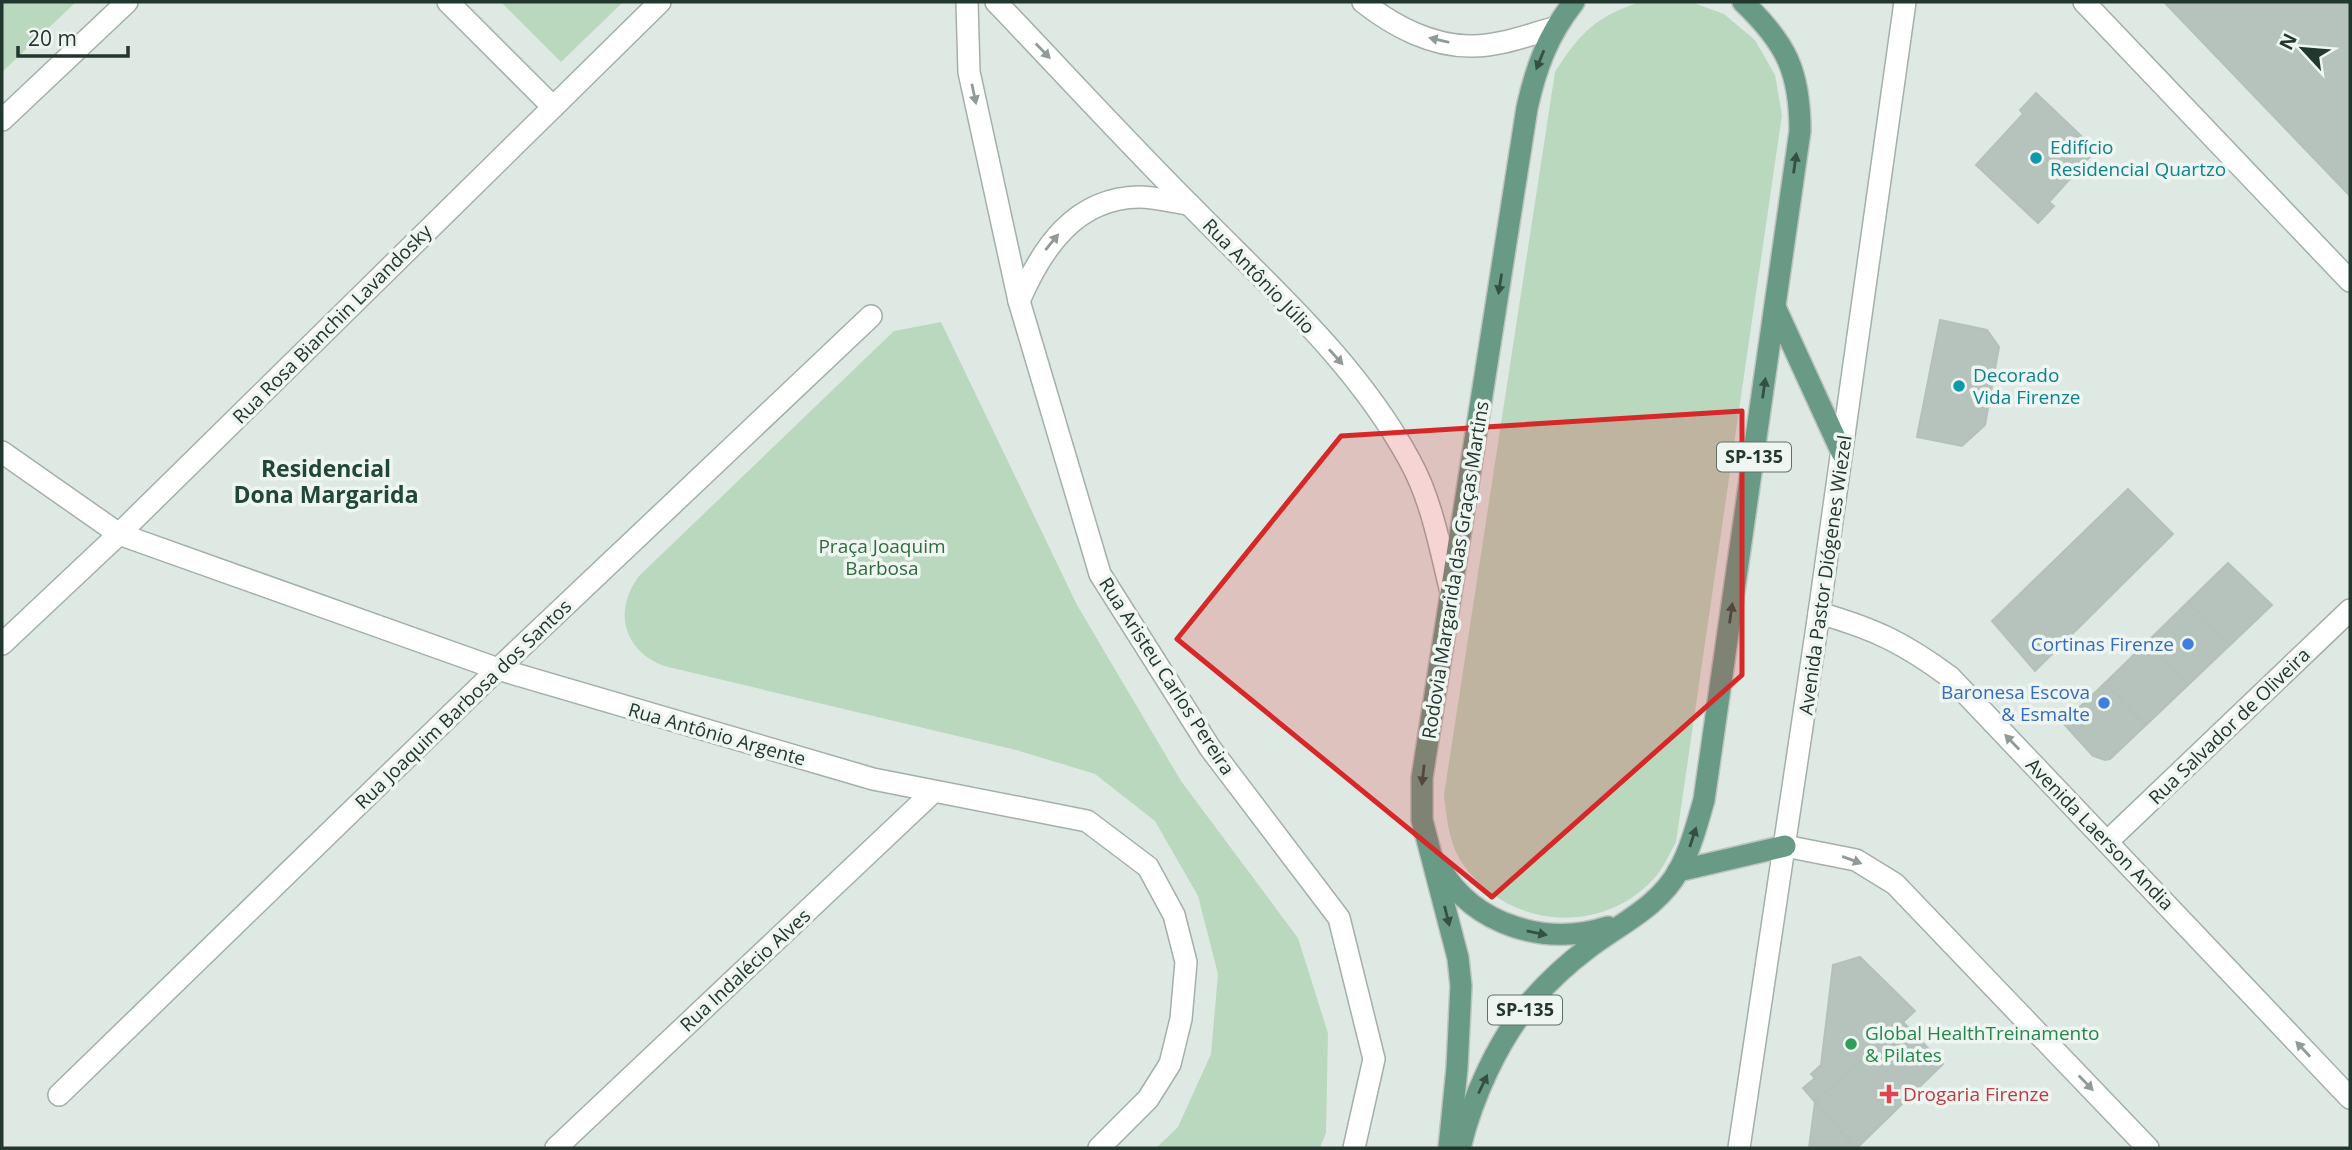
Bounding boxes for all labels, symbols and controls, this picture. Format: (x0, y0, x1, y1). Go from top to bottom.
scale bar (18, 14, 128, 58)
north arrow (2268, 14, 2338, 84)
text: 20 m (28, 24, 77, 52)
text: N (2273, 29, 2303, 54)
one-way arrow (1428, 35, 1450, 46)
one-way arrow (1035, 42, 1051, 59)
one-way arrow (1534, 50, 1545, 71)
one-way arrow (968, 83, 979, 105)
place label: Edifício Residencial Quartzo (2050, 134, 2226, 182)
marker: Edifício Residencial Quartzo (2028, 150, 2044, 166)
one-way arrow (1790, 151, 1801, 173)
street label: Rua Antônio Júlio (1197, 213, 1321, 339)
street label: Rua Rosa Bianchin Lavandosky (227, 218, 438, 429)
one-way arrow (1045, 233, 1060, 251)
one-way arrow (1494, 273, 1505, 295)
one-way arrow (1328, 348, 1344, 366)
place label: Decorado Vida Firenze (1973, 362, 2081, 410)
one-way arrow (1759, 377, 1770, 399)
marker: Decorado Vida Firenze (1951, 378, 1967, 394)
street label: Rodovia Margarida das Graças Martins (1415, 399, 1495, 741)
street label: Avenida Pastor Diógenes Wiezel (1792, 433, 1858, 717)
road number: SP-135 (1717, 443, 1791, 472)
district label: Residencial Dona Margarida (233, 452, 419, 510)
park label: Praça Joaquim Barbosa (818, 533, 946, 581)
street label: Rua Aristeu Carlos Pereira (1093, 572, 1241, 780)
street label: Rua Joaquim Barbosa dos Santos (349, 593, 577, 815)
one-way arrow (1726, 602, 1737, 624)
place label: Cortinas Firenze (2031, 631, 2174, 657)
marker: Cortinas Firenze (2180, 636, 2196, 652)
street label: Rua Salvador de Oliveira (2143, 642, 2315, 810)
place label: Baronesa Escova & Esmalte (1941, 679, 2090, 727)
marker: Baronesa Escova & Esmalte (2096, 695, 2112, 711)
street label: Rua Antônio Argente (625, 696, 809, 772)
one-way arrow (2004, 734, 2020, 751)
street label: Avenida Laerson Andia (2020, 752, 2180, 916)
one-way arrow (1417, 764, 1428, 786)
one-way arrow (1688, 826, 1699, 847)
one-way arrow (1841, 855, 1862, 866)
street label: Rua Indalécio Alves (674, 903, 816, 1037)
one-way arrow (1442, 905, 1453, 927)
one-way arrow (1526, 927, 1548, 938)
road number: SP-135 (1488, 995, 1562, 1024)
place label: Global HealthTreinamento & Pilates (1865, 1020, 2099, 1068)
marker: Global HealthTreinamento & Pilates (1843, 1036, 1859, 1052)
one-way arrow (2296, 1041, 2312, 1058)
one-way arrow (1477, 1074, 1489, 1094)
one-way arrow (2077, 1074, 2093, 1091)
place label: Drogaria Firenze (1903, 1081, 2049, 1107)
marker: Drogaria Firenze (1881, 1086, 1897, 1102)

